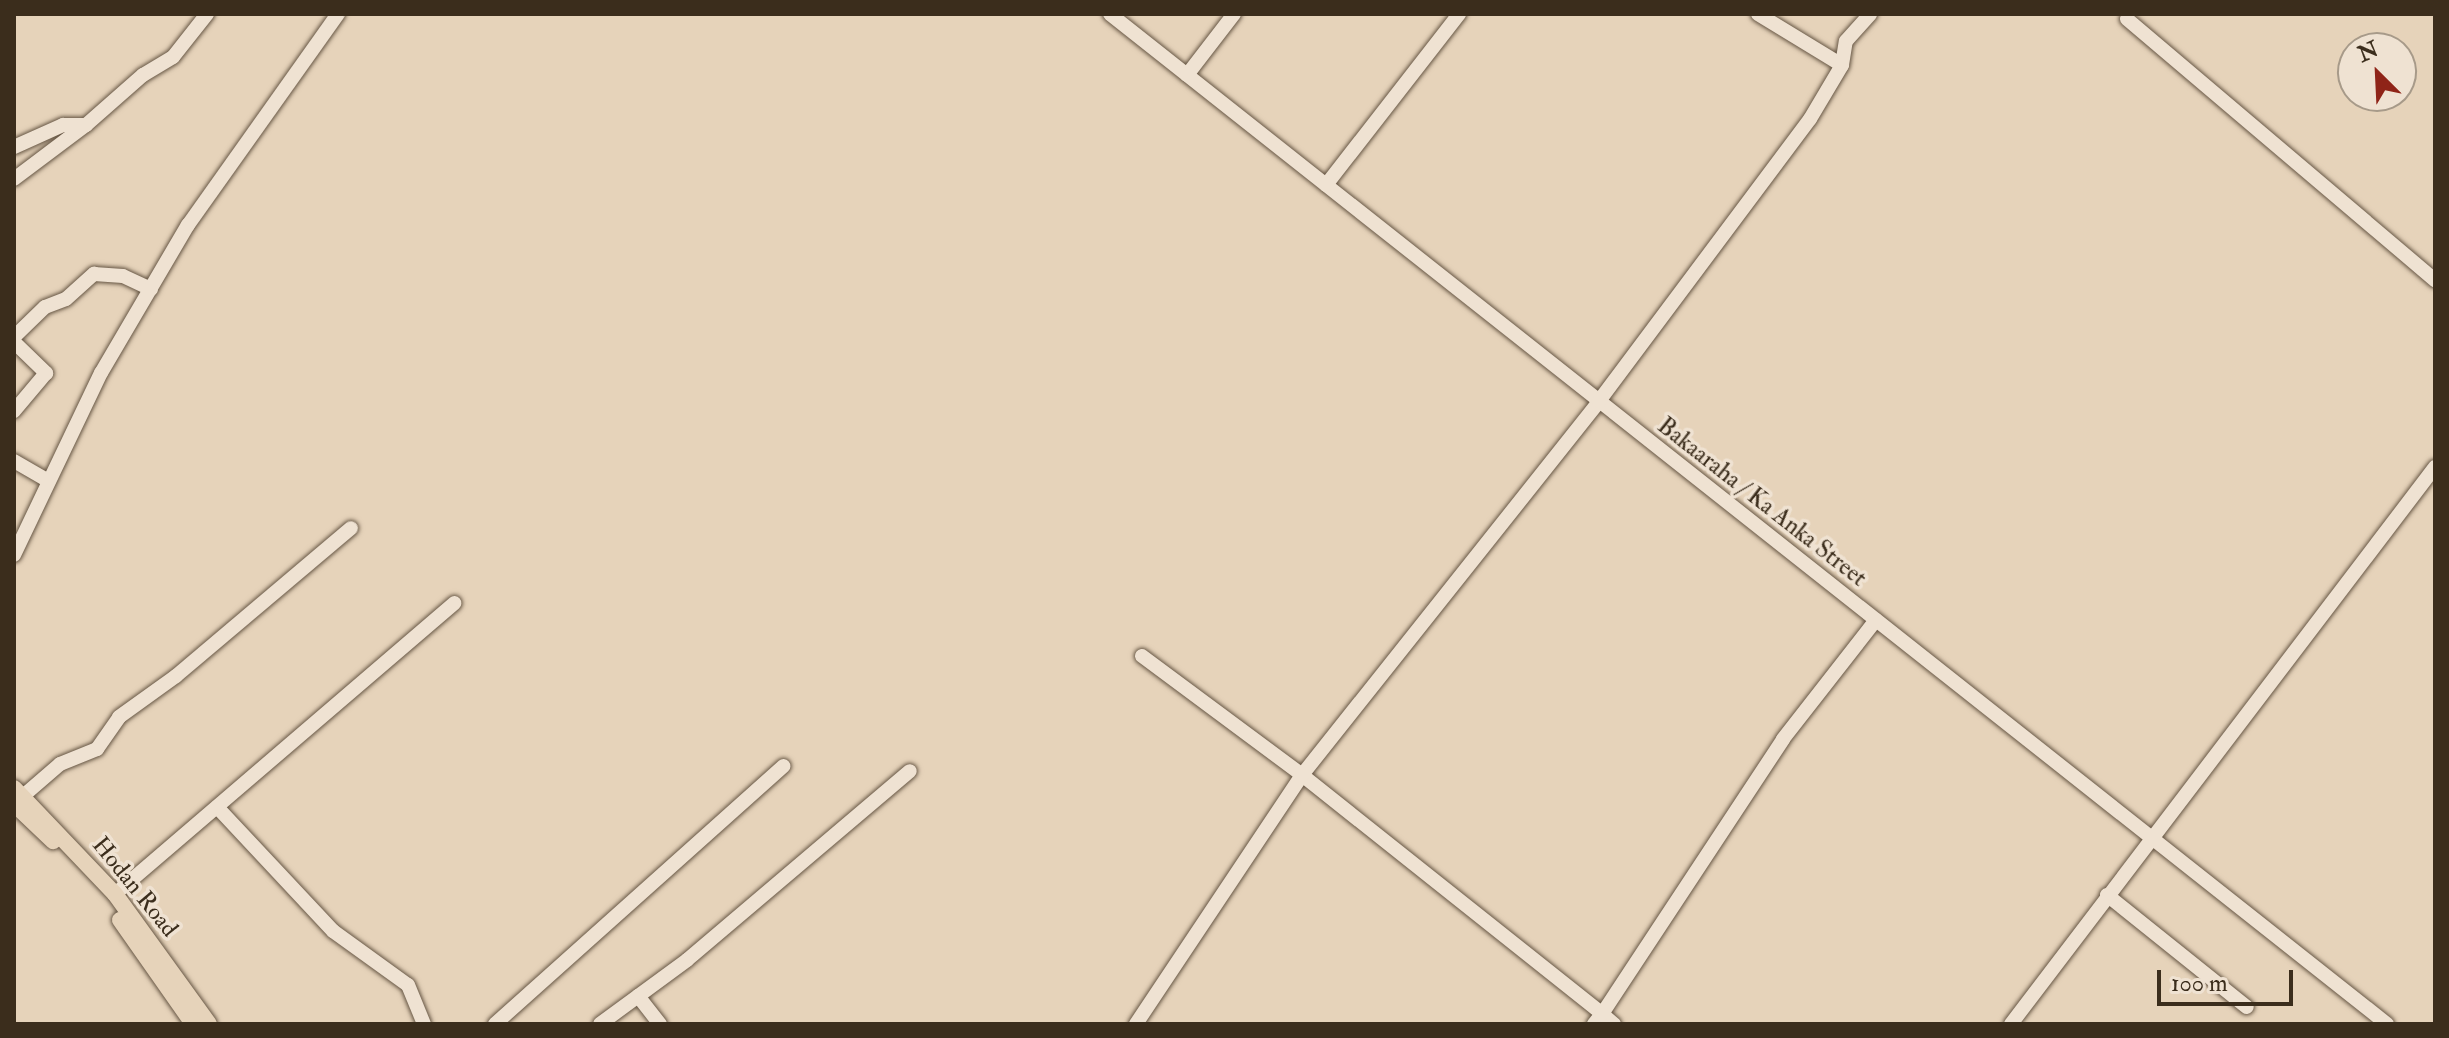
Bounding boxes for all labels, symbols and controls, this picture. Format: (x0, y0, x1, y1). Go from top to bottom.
north arrow (2337, 32, 2417, 112)
text: N (2353, 35, 2383, 69)
street label: Bakaaraha / Ka Anka Street (1652, 411, 1872, 593)
street label: Hodan Road (86, 831, 184, 943)
scale bar (2161, 954, 2297, 1004)
text: 100 m (2171, 968, 2228, 999)

